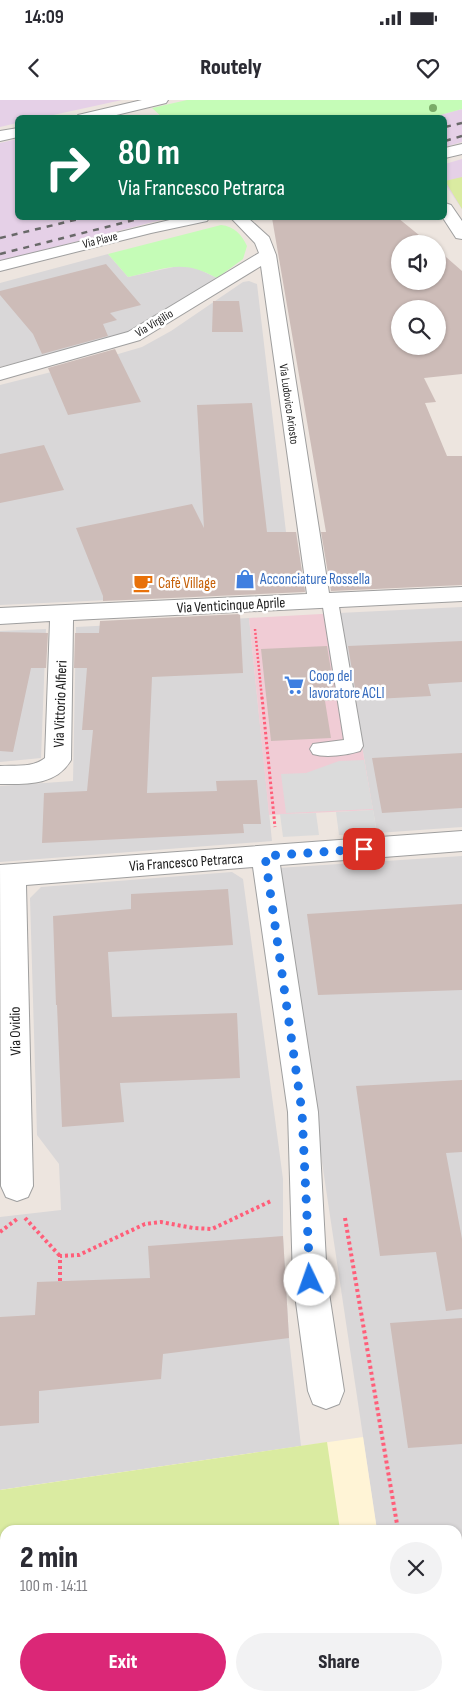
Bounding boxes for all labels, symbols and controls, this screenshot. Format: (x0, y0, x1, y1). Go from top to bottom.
text: 14:09 (25, 6, 64, 29)
icon: back (20, 54, 48, 82)
text: Routely (200, 54, 262, 81)
icon: heart (414, 54, 442, 82)
text: 80 m (118, 132, 180, 175)
icon: right (35, 135, 100, 200)
text: Via Francesco Petrarca (118, 175, 285, 202)
street label: Via Piave (81, 229, 119, 252)
map controls (391, 235, 446, 355)
button: sound (391, 235, 446, 290)
button: search (391, 300, 446, 355)
street label: Via Virgilio (133, 306, 176, 341)
street label: Via Ludovico Ariosto (275, 363, 302, 445)
shop icon: Acconciature Rossella (234, 568, 256, 590)
place label: Acconciature Rossella (259, 570, 370, 589)
cafe icon: Cafè Village (132, 572, 154, 594)
place label: Cafè Village (158, 574, 216, 593)
street label: Via Venticinque Aprile (176, 593, 286, 618)
street label: Via Vittorio Alfieri (49, 660, 72, 748)
place label: Coop del lavoratore ACLI (309, 667, 385, 703)
supermarket icon: Coop del lavoratore ACLI (283, 674, 305, 696)
pin (343, 828, 385, 870)
icon: arrive (350, 835, 378, 863)
street label: Via Francesco Petrarca (129, 849, 244, 876)
street label: Via Ovidio (6, 1006, 25, 1056)
position arrow (283, 1253, 335, 1305)
text: 2 min (20, 1540, 78, 1576)
button: close (390, 1542, 442, 1594)
text: 100 m · 14:11 (20, 1577, 87, 1596)
button: Exit (20, 1633, 226, 1691)
button: Share (236, 1633, 442, 1691)

